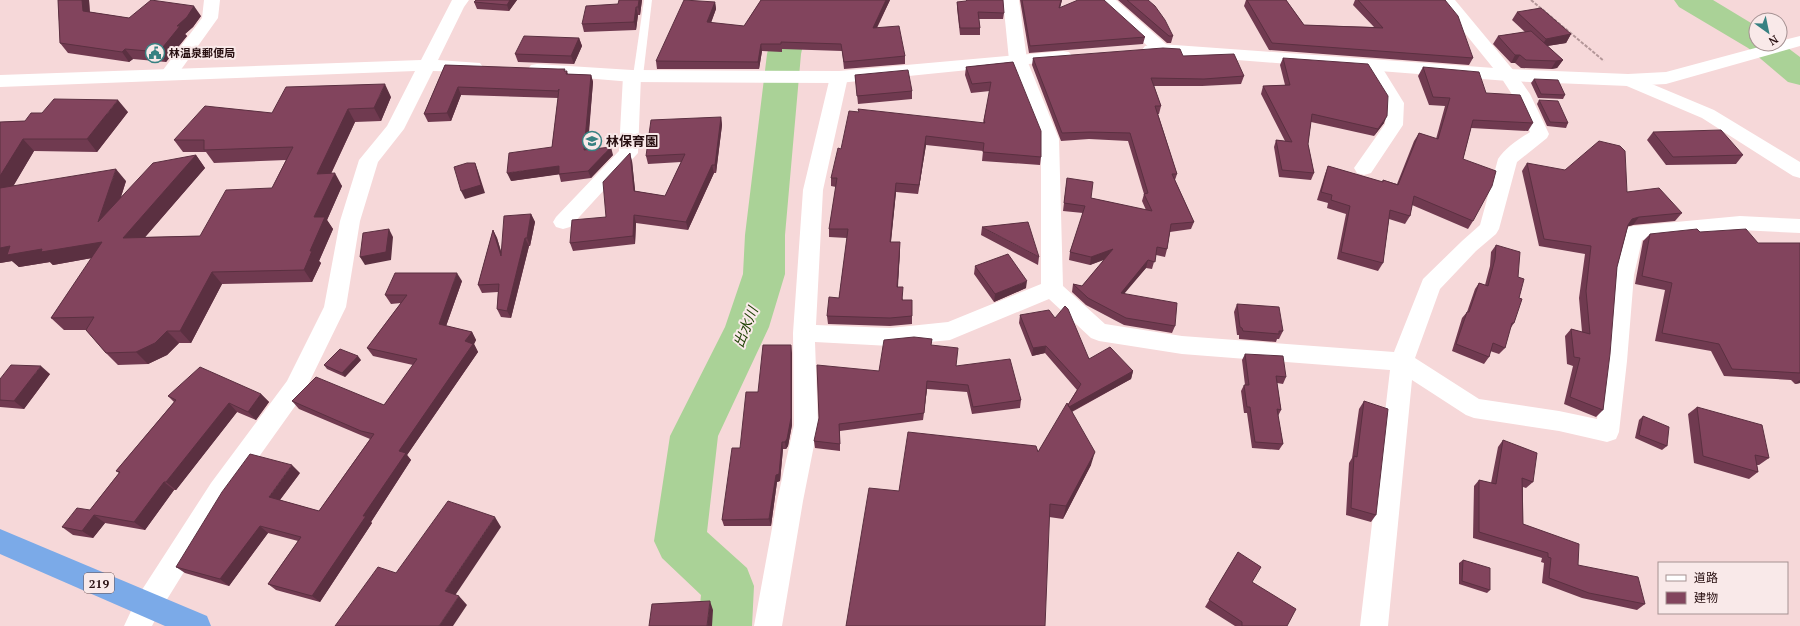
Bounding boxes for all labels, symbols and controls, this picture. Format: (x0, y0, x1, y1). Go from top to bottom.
north arrow (1748, 12, 1788, 52)
text: N (1766, 32, 1781, 49)
public building icon: 林温泉郵便局 (144, 42, 166, 64)
place label: 林温泉郵便局 (169, 46, 235, 60)
school or university icon: 林保育園 (581, 130, 603, 152)
place label: 林保育園 (606, 132, 658, 150)
water label: 出水川 (728, 302, 762, 350)
legend (1658, 562, 1788, 614)
text: 道路 (1694, 570, 1718, 585)
road number: 219 (84, 573, 114, 593)
text: 建物 (1694, 590, 1718, 605)

